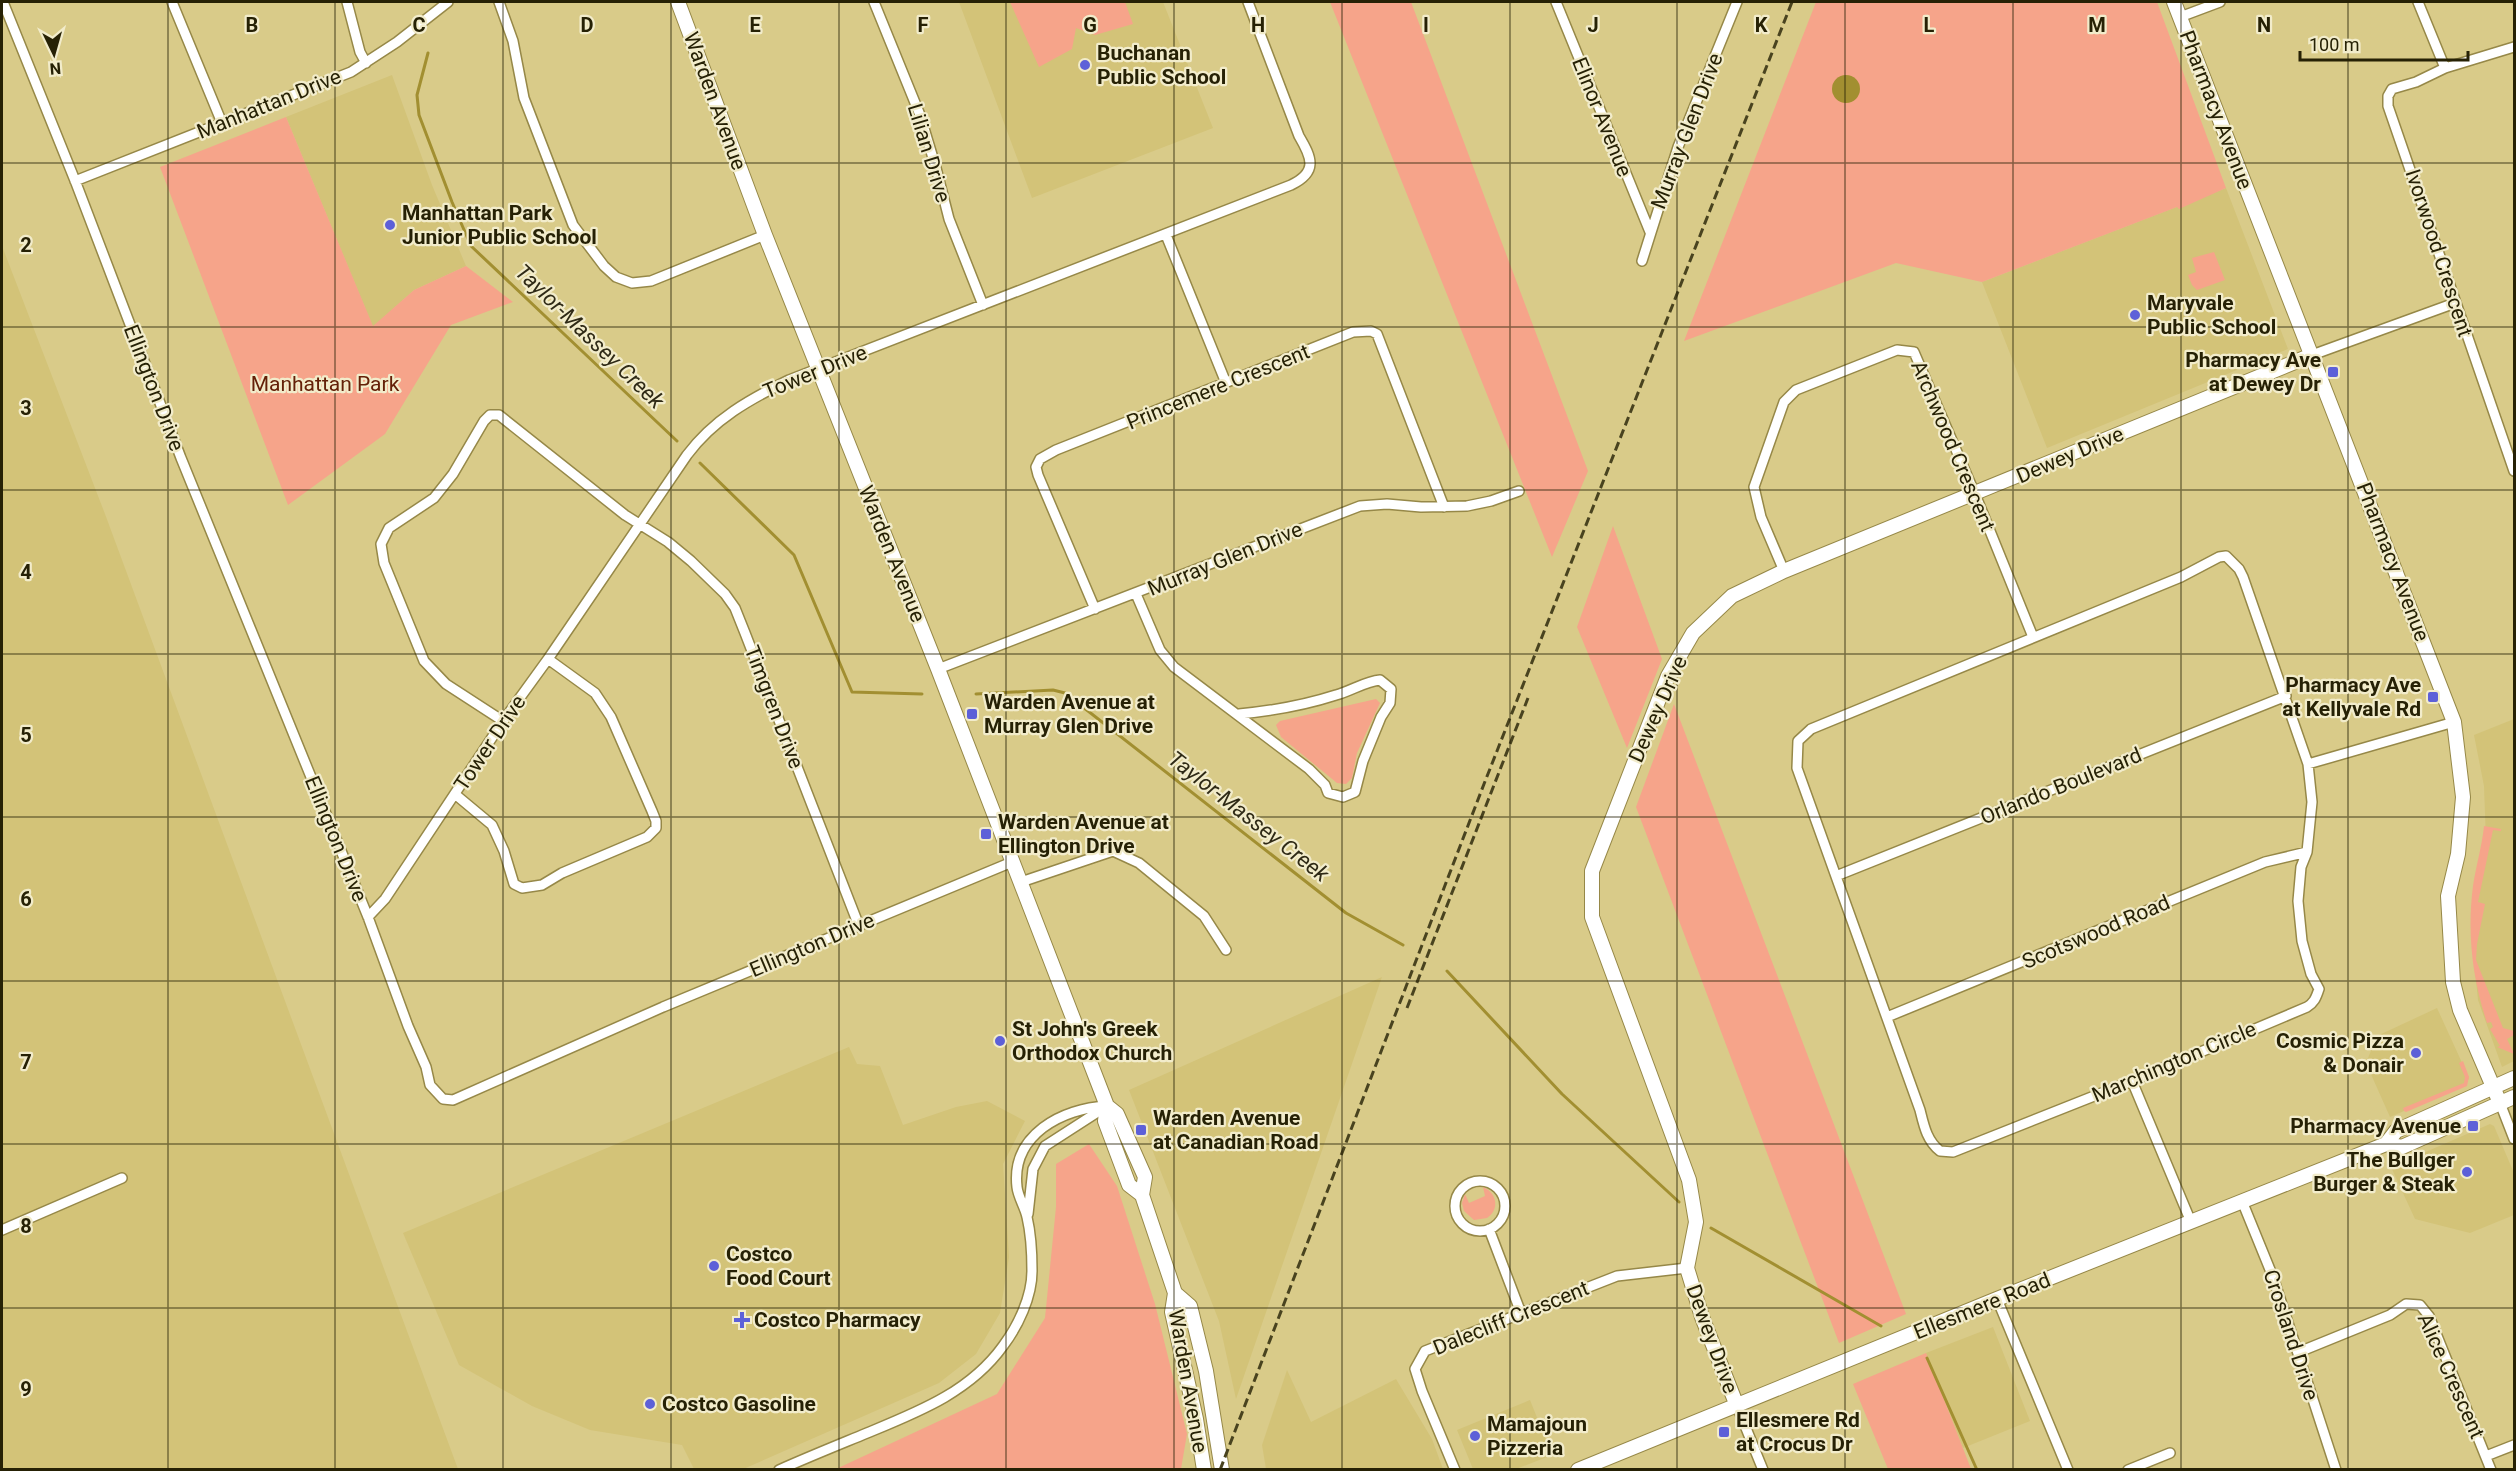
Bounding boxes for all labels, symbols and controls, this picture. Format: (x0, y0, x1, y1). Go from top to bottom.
text: B (246, 13, 258, 37)
text: C (412, 13, 426, 37)
text: D (581, 13, 594, 37)
text: E (749, 13, 761, 37)
text: F (918, 13, 929, 37)
text: G (1083, 13, 1097, 37)
text: H (1251, 13, 1265, 37)
text: I (1423, 13, 1429, 37)
text: J (1587, 13, 1599, 37)
text: K (1755, 13, 1768, 37)
text: L (1924, 13, 1935, 37)
text: M (2088, 13, 2106, 37)
text: N (2257, 13, 2271, 37)
north arrow (24, 24, 84, 84)
scale bar (2300, 24, 2468, 62)
street label: Pharmacy Avenue (2175, 27, 2257, 193)
street label: Warden Avenue (679, 29, 751, 173)
text: 100 m (2309, 34, 2360, 55)
place label: Buchanan Public School (1097, 41, 1226, 89)
street label: Murray Glen Drive (1646, 50, 1728, 212)
street label: Elinor Avenue (1567, 54, 1637, 180)
text: N (49, 58, 62, 78)
marker: Buchanan Public School (1078, 58, 1092, 72)
street label: Manhattan Drive (193, 64, 345, 144)
street label: Lilian Drive (903, 101, 955, 205)
street label: Ivorwood Crescent (2401, 166, 2477, 340)
place label: Manhattan Park Junior Public School (402, 201, 597, 249)
marker: Manhattan Park Junior Public School (383, 218, 397, 232)
text: 2 (20, 233, 32, 257)
water label: Taylor-Massey Creek (510, 259, 670, 415)
place label: Maryvale Public School (2147, 291, 2276, 339)
marker: Maryvale Public School (2128, 308, 2142, 322)
street label: Ellington Drive (119, 321, 189, 455)
street label: Princemere Crescent (1123, 339, 1313, 435)
street label: Tower Drive (760, 340, 870, 404)
place label: Pharmacy Ave at Dewey Dr (2185, 348, 2321, 396)
street label: Archwood Crescent (1906, 357, 2000, 535)
marker: Pharmacy Ave at Dewey Dr (2326, 365, 2340, 379)
park label: Manhattan Park (251, 372, 400, 396)
text: 3 (20, 396, 32, 420)
street label: Dewey Drive (2013, 422, 2127, 488)
street label: Pharmacy Avenue (2352, 479, 2434, 645)
street label: Warden Avenue (854, 482, 930, 626)
street label: Murray Glen Drive (1144, 517, 1306, 601)
text: 4 (20, 560, 32, 584)
street label: Timgren Drive (740, 642, 808, 772)
street label: Dewey Drive (1624, 652, 1692, 766)
place label: Pharmacy Ave at Kellyvale Rd (2282, 673, 2421, 721)
place label: Warden Avenue at Murray Glen Drive (984, 690, 1155, 738)
marker: Pharmacy Ave at Kellyvale Rd (2426, 690, 2440, 704)
street label: Tower Drive (449, 691, 531, 795)
marker: Warden Avenue at Murray Glen Drive (965, 707, 979, 721)
text: 5 (20, 723, 32, 747)
street label: Orlando Boulevard (1977, 743, 2145, 829)
water label: Taylor-Massey Creek (1163, 746, 1335, 888)
street label: Ellington Drive (300, 773, 372, 905)
place label: Warden Avenue at Ellington Drive (998, 810, 1169, 858)
marker: Warden Avenue at Ellington Drive (979, 827, 993, 841)
text: 6 (20, 887, 32, 911)
street label: Scotswood Road (2019, 890, 2173, 974)
street label: Ellington Drive (746, 908, 878, 982)
place label: St John's Greek Orthodox Church (1012, 1017, 1172, 1065)
street label: Marchington Circle (2088, 1017, 2260, 1107)
place label: Cosmic Pizza & Donair (2276, 1029, 2404, 1077)
marker: St John's Greek Orthodox Church (993, 1034, 1007, 1048)
marker: Cosmic Pizza & Donair (2409, 1046, 2423, 1060)
text: 7 (20, 1050, 32, 1074)
place label: Warden Avenue at Canadian Road (1153, 1106, 1319, 1154)
place label: Pharmacy Avenue (2290, 1114, 2461, 1138)
marker: Pharmacy Avenue (2466, 1119, 2480, 1133)
marker: Warden Avenue at Canadian Road (1134, 1123, 1148, 1137)
place label: The Bullger Burger & Steak (2313, 1148, 2456, 1196)
marker: The Bullger Burger & Steak (2460, 1165, 2474, 1179)
text: 8 (20, 1214, 32, 1238)
place label: Costco Food Court (726, 1242, 831, 1290)
marker: Costco Food Court (707, 1259, 721, 1273)
street label: Crosland Drive (2259, 1267, 2323, 1403)
street label: Ellesmere Road (1910, 1268, 2054, 1344)
street label: Dalecliff Crescent (1430, 1276, 1592, 1360)
street label: Dewey Drive (1681, 1281, 1743, 1397)
street label: Warden Avenue (1164, 1307, 1212, 1455)
place label: Costco Pharmacy (754, 1308, 921, 1332)
street label: Alice Crescent (2413, 1310, 2489, 1442)
marker: Costco Pharmacy (735, 1313, 749, 1327)
text: 9 (20, 1377, 32, 1401)
place label: Costco Gasoline (662, 1392, 816, 1416)
marker: Costco Gasoline (643, 1397, 657, 1411)
place label: Ellesmere Rd at Crocus Dr (1736, 1408, 1860, 1456)
place label: Mamajoun Pizzeria (1487, 1412, 1587, 1460)
marker: Ellesmere Rd at Crocus Dr (1717, 1425, 1731, 1439)
marker: Mamajoun Pizzeria (1468, 1429, 1482, 1443)

